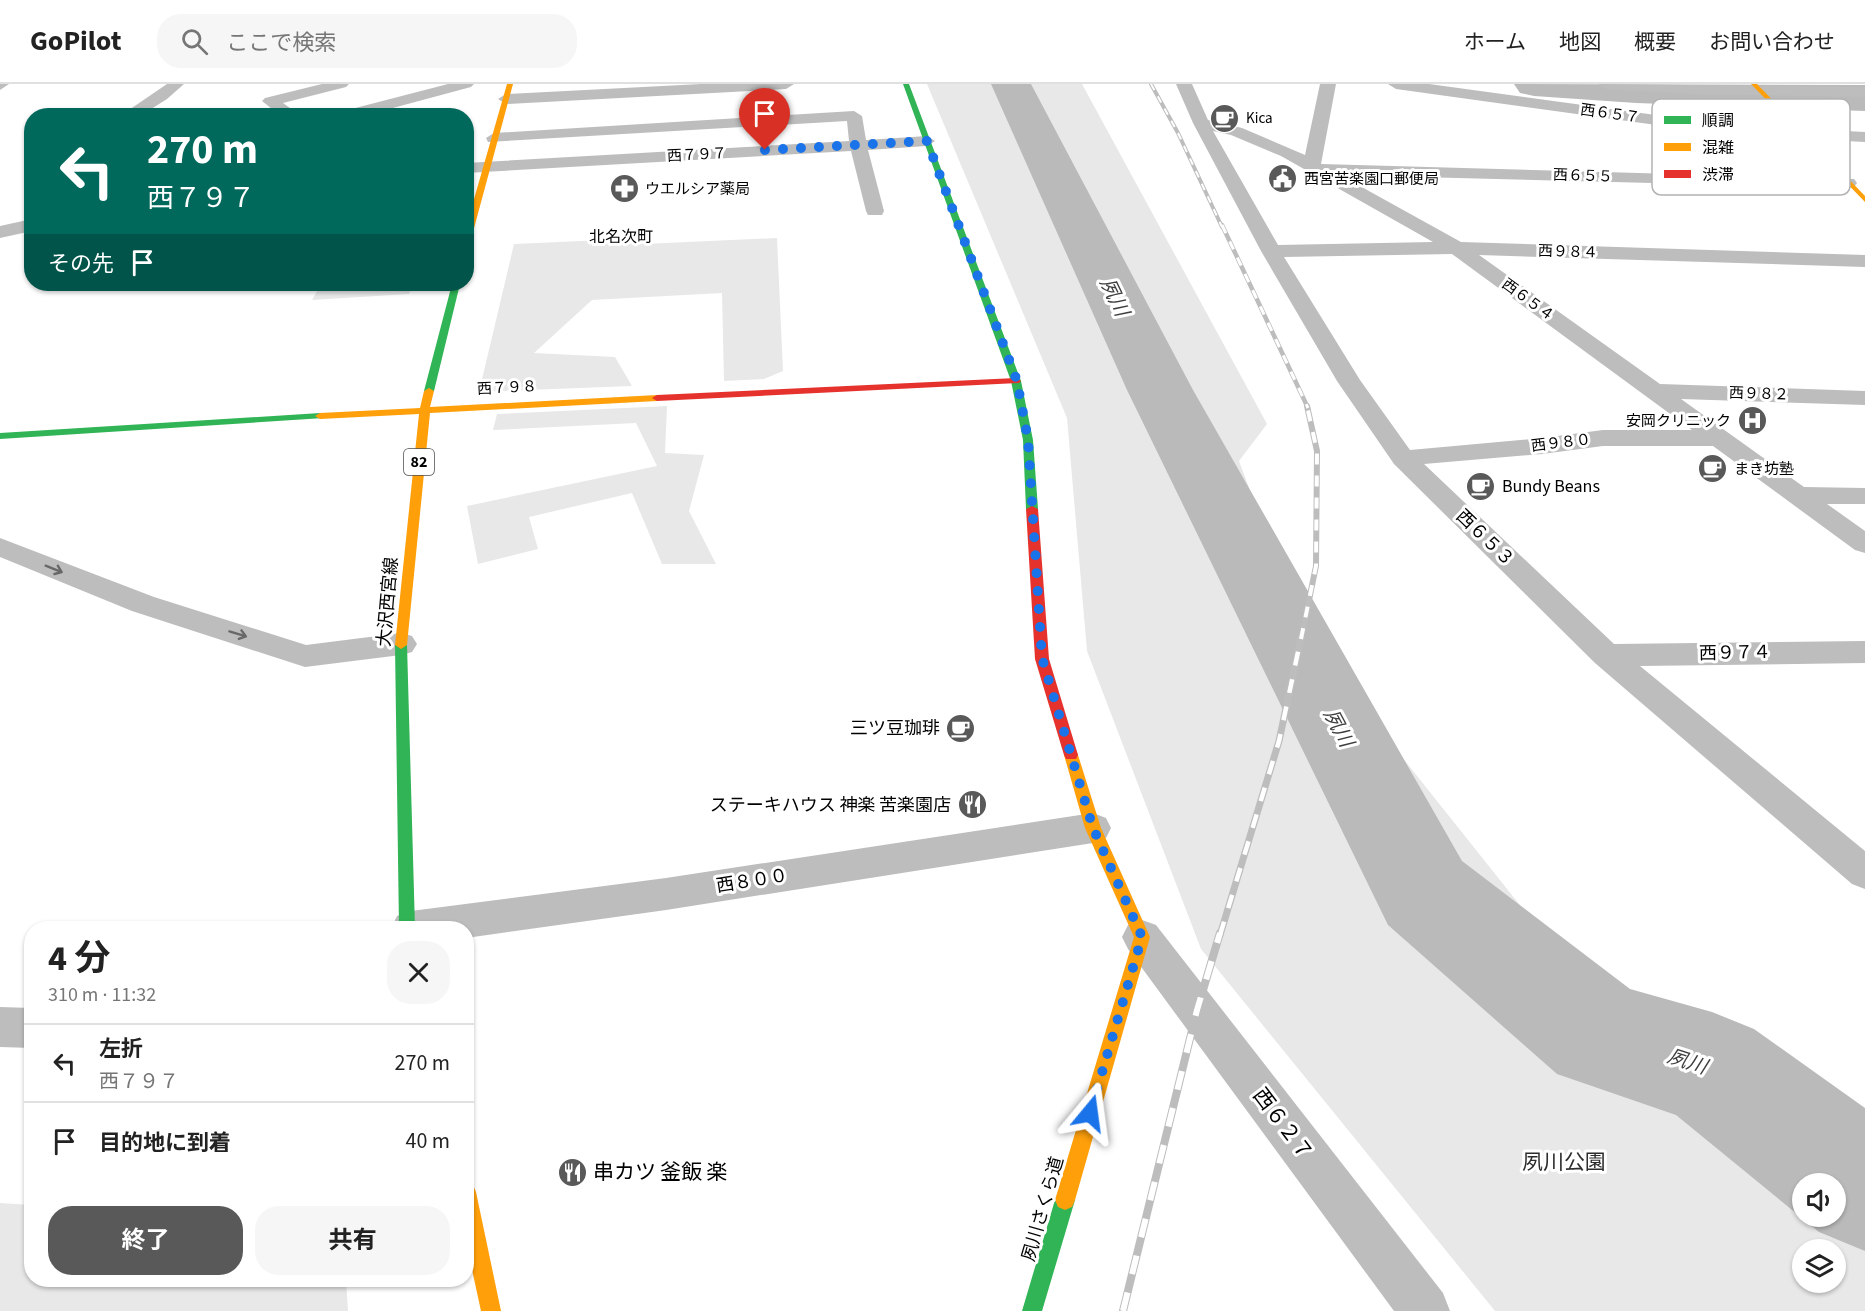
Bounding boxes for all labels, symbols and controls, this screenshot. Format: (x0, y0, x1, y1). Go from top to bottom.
search box (157, 14, 577, 68)
text: GoPilot (30, 21, 121, 61)
icon: search (178, 25, 211, 58)
text: ここで検索 (226, 27, 336, 59)
text: ホーム (1464, 27, 1526, 57)
text: 地図 (1559, 27, 1601, 57)
text: 概要 (1634, 27, 1676, 57)
text: お問い合わせ (1709, 27, 1835, 57)
pin (739, 88, 790, 150)
icon: arrive (748, 97, 781, 130)
street label: 西６５７ (1579, 99, 1641, 129)
legend (1652, 99, 1850, 195)
cafe icon: Kica (1209, 102, 1241, 134)
place label: Kica (1246, 108, 1273, 129)
text: 順調 (1702, 110, 1734, 132)
text: 270 m (147, 120, 258, 180)
icon: left (48, 132, 126, 210)
text: 混雑 (1702, 137, 1734, 159)
street label: 西７９７ (666, 143, 728, 167)
public building icon: 西宮苦楽園口郵便局 (1267, 163, 1299, 195)
street label: 西６５５ (1553, 164, 1613, 188)
text: 渋滞 (1702, 164, 1734, 186)
place label: 西宮苦楽園口郵便局 (1304, 169, 1439, 190)
pharmacy icon: ウエルシア薬局 (608, 173, 640, 205)
text: 西７９７ (147, 179, 255, 218)
place label: ウエルシア薬局 (645, 179, 750, 200)
district label: 北名次町 (589, 226, 653, 248)
street label: 西９８４ (1538, 240, 1598, 264)
icon: arrive (126, 246, 159, 279)
text: その先 (48, 248, 114, 280)
water label: 夙川 (1093, 273, 1136, 323)
street label: 西６５４ (1498, 274, 1558, 326)
street label: 西７９８ (476, 376, 538, 400)
street label: 西９８２ (1729, 382, 1789, 406)
hospital icon: 安岡クリニック (1736, 405, 1768, 437)
place label: 安岡クリニック (1626, 411, 1731, 432)
street label: 西９８０ (1530, 429, 1592, 457)
road number: 82 (404, 449, 434, 475)
cafe icon: まき坊塾 (1697, 453, 1729, 485)
place label: まき坊塾 (1734, 459, 1794, 480)
cafe icon: Bundy Beans (1465, 470, 1497, 502)
place label: Bundy Beans (1502, 474, 1600, 499)
street label: 西６５３ (1450, 504, 1520, 572)
street label: 大沢西宮線 (372, 556, 404, 648)
one-way arrow (45, 564, 63, 575)
one-way arrow (228, 630, 247, 641)
street label: 西９７４ (1699, 640, 1771, 666)
water label: 夙川 (1316, 704, 1361, 754)
cafe icon: 三ツ豆珈琲 (945, 712, 977, 744)
place label: 三ツ豆珈琲 (850, 716, 940, 741)
restaurant icon: ステーキハウス 神楽 苦楽園店 (956, 789, 988, 821)
place label: ステーキハウス 神楽 苦楽園店 (710, 793, 951, 818)
street label: 西８００ (714, 863, 790, 899)
text: 4 分 (48, 933, 110, 984)
button: close (387, 941, 450, 1004)
text: 310 m · 11:32 (48, 981, 156, 1009)
text: 左折 (99, 1033, 143, 1065)
water label: 夙川 (1664, 1043, 1712, 1082)
icon: left (48, 1047, 81, 1080)
text: 270 m (395, 1047, 450, 1079)
text: 西７９７ (99, 1068, 179, 1096)
position arrow (1058, 1081, 1122, 1145)
street label: 西６２７ (1246, 1081, 1320, 1167)
icon: arrive (48, 1125, 81, 1158)
text: 40 m (405, 1125, 450, 1157)
text: 目的地に到着 (99, 1127, 231, 1159)
park label: 夙川公園 (1522, 1147, 1606, 1177)
street label: 夙川さくら道 (1016, 1154, 1070, 1264)
restaurant icon: 串カツ 釜飯 楽 (556, 1156, 588, 1188)
place label: 串カツ 釜飯 楽 (593, 1157, 727, 1187)
map controls (1792, 1173, 1846, 1293)
button: sound (1792, 1173, 1846, 1227)
button: 終了 (48, 1206, 243, 1275)
button: 共有 (255, 1206, 450, 1275)
button: layers (1792, 1239, 1846, 1293)

